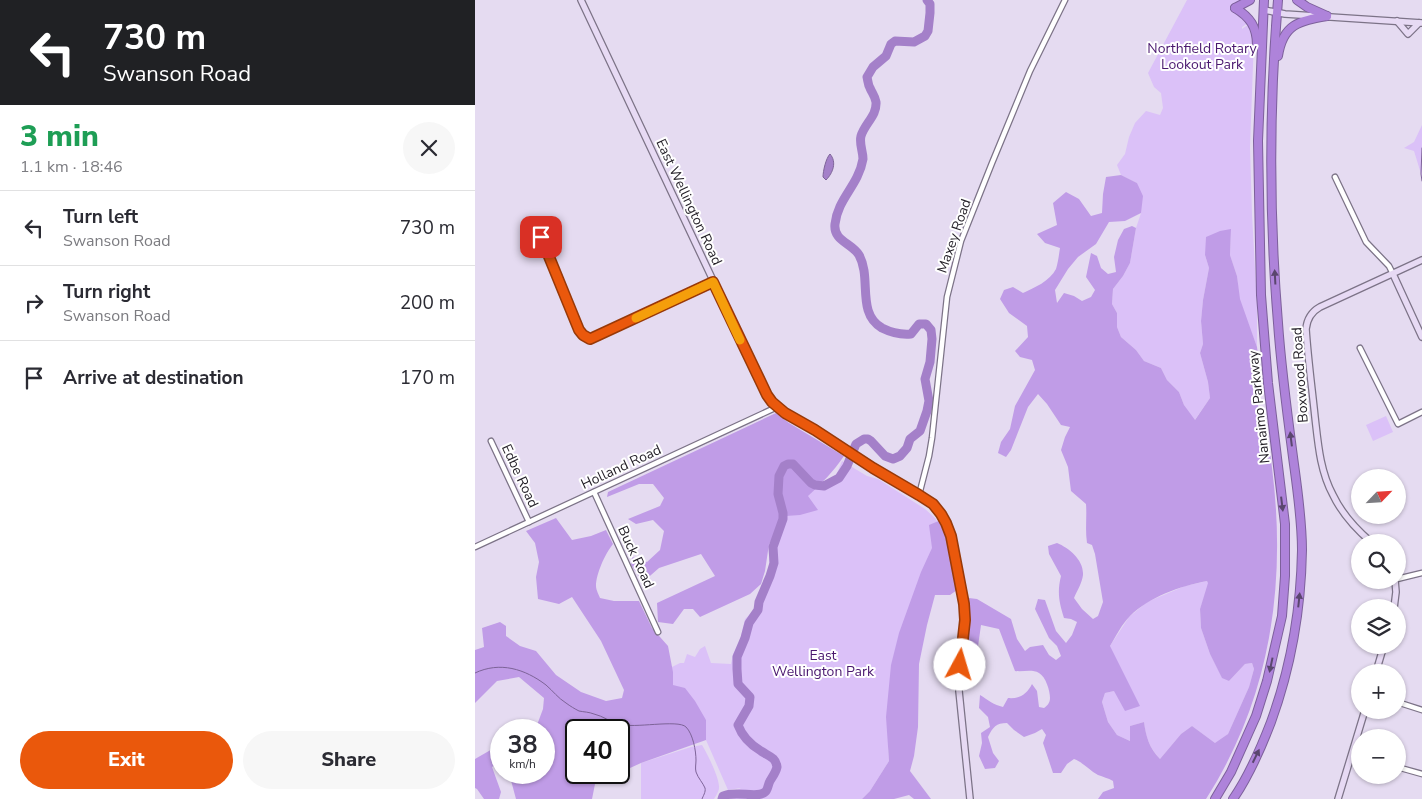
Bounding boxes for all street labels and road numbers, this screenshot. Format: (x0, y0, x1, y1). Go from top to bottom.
street label: East Wellington Road (651, 136, 727, 268)
street label: Maxey Road (932, 196, 976, 276)
street label: Boxwood Road (1287, 327, 1313, 423)
street label: Nanaimo Parkway (1244, 349, 1274, 465)
street label: Holland Road (578, 440, 664, 494)
street label: Edbe Road (497, 441, 543, 511)
street label: Buck Road (613, 523, 659, 591)

